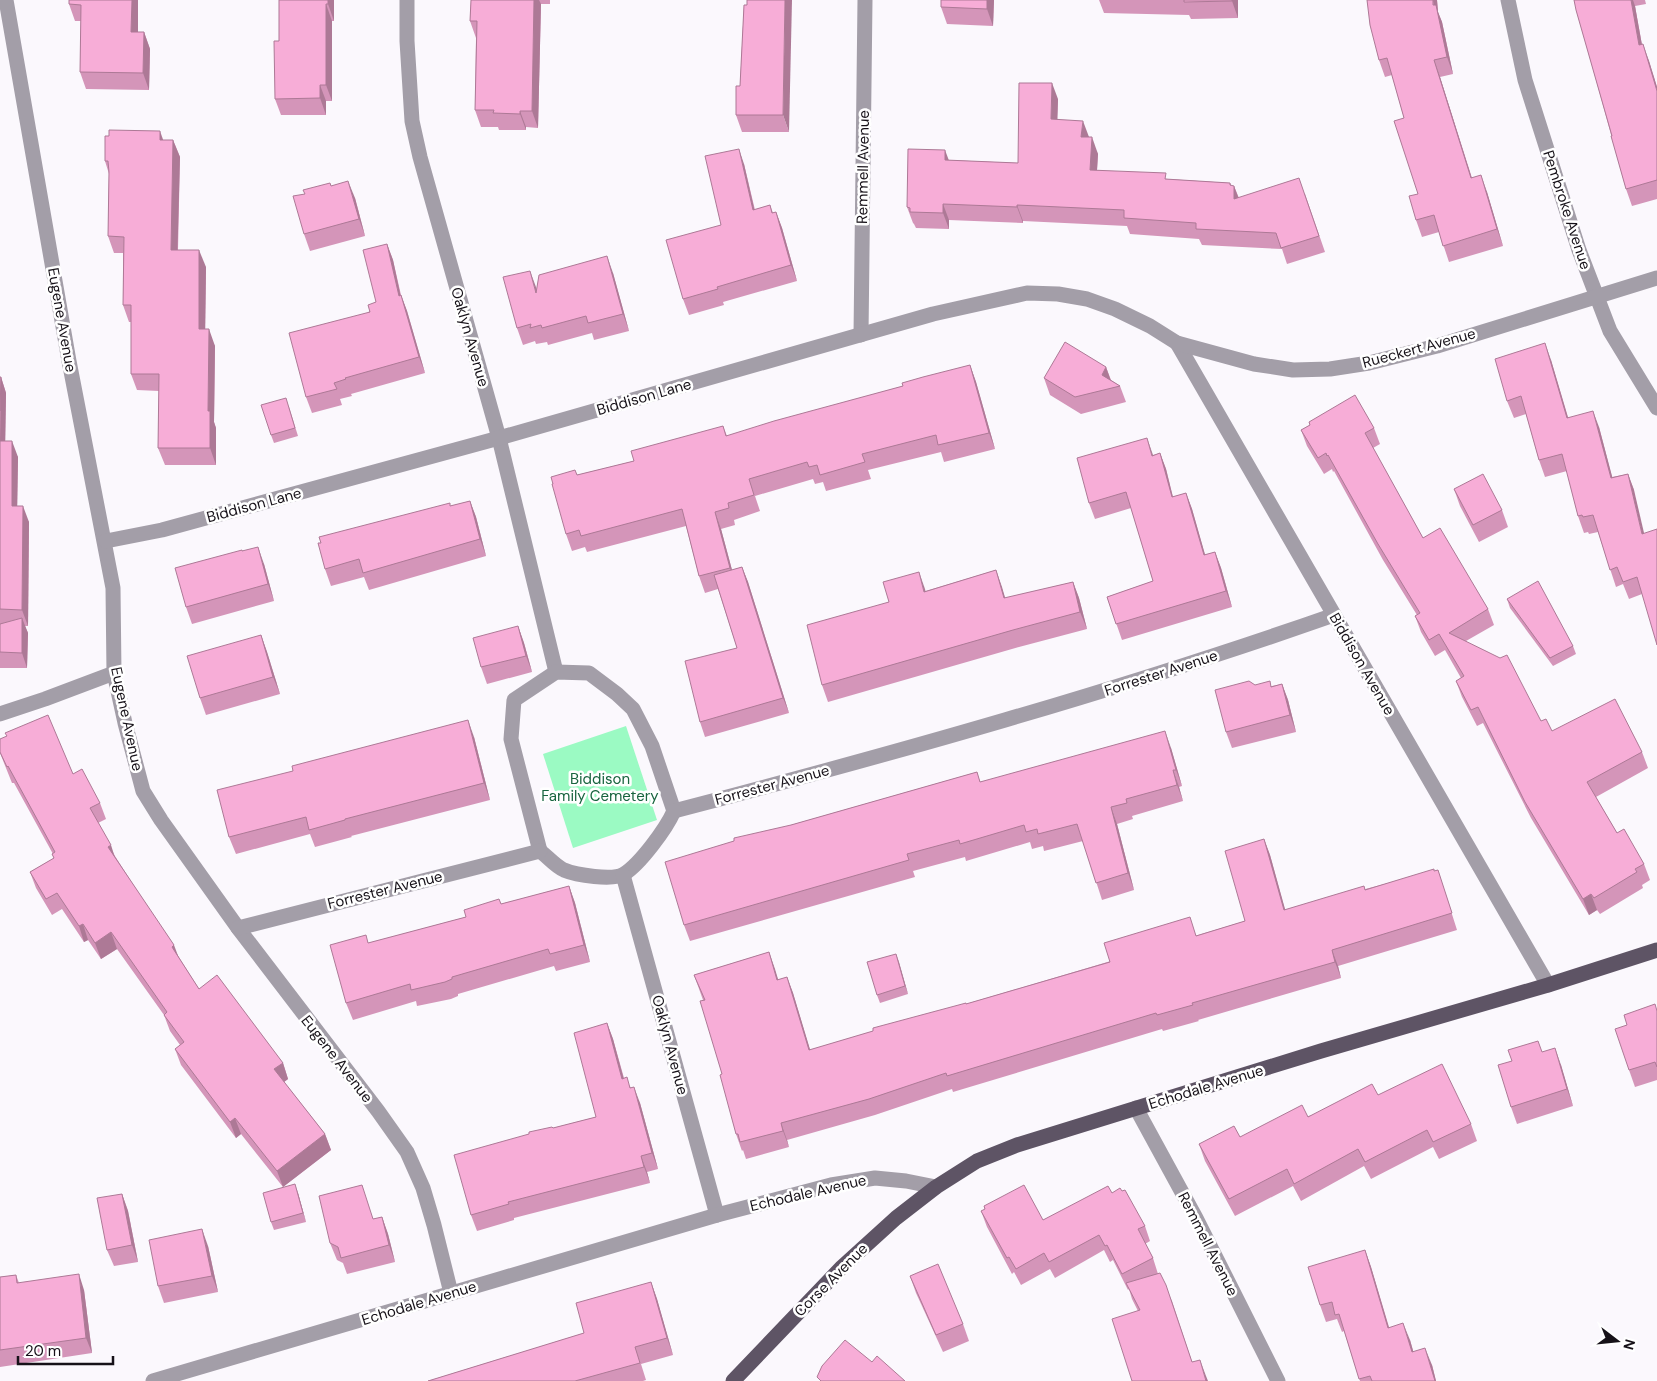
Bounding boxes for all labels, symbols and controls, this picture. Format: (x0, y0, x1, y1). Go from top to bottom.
street label: Remmell Avenue (852, 110, 874, 224)
street label: Pembroke Avenue (1538, 148, 1596, 272)
street label: Eugene Avenue (43, 266, 81, 374)
street label: Oaklyn Avenue (446, 285, 494, 389)
street label: Rueckert Avenue (1360, 323, 1478, 373)
street label: Biddison Lane (594, 374, 694, 420)
street label: Biddison Lane (204, 483, 304, 527)
street label: Biddison Avenue (1325, 609, 1399, 719)
street label: Forrester Avenue (1102, 645, 1220, 701)
street label: Eugene Avenue (106, 665, 148, 773)
street label: Forrester Avenue (712, 760, 832, 810)
park label: Biddison Family Cemetery (541, 769, 659, 806)
street label: Forrester Avenue (325, 866, 445, 914)
street label: Oaklyn Avenue (647, 993, 693, 1097)
street label: Eugene Avenue (297, 1011, 377, 1107)
street label: Echodale Avenue (1146, 1060, 1266, 1114)
street label: Echodale Avenue (748, 1170, 868, 1216)
street label: Remmell Avenue (1173, 1189, 1243, 1299)
street label: Corse Avenue (790, 1239, 872, 1321)
street label: Echodale Avenue (359, 1276, 479, 1330)
north arrow (1592, 1316, 1642, 1366)
scale bar (18, 1334, 112, 1366)
text: N (1619, 1337, 1640, 1352)
text: 20 m (25, 1341, 61, 1361)

